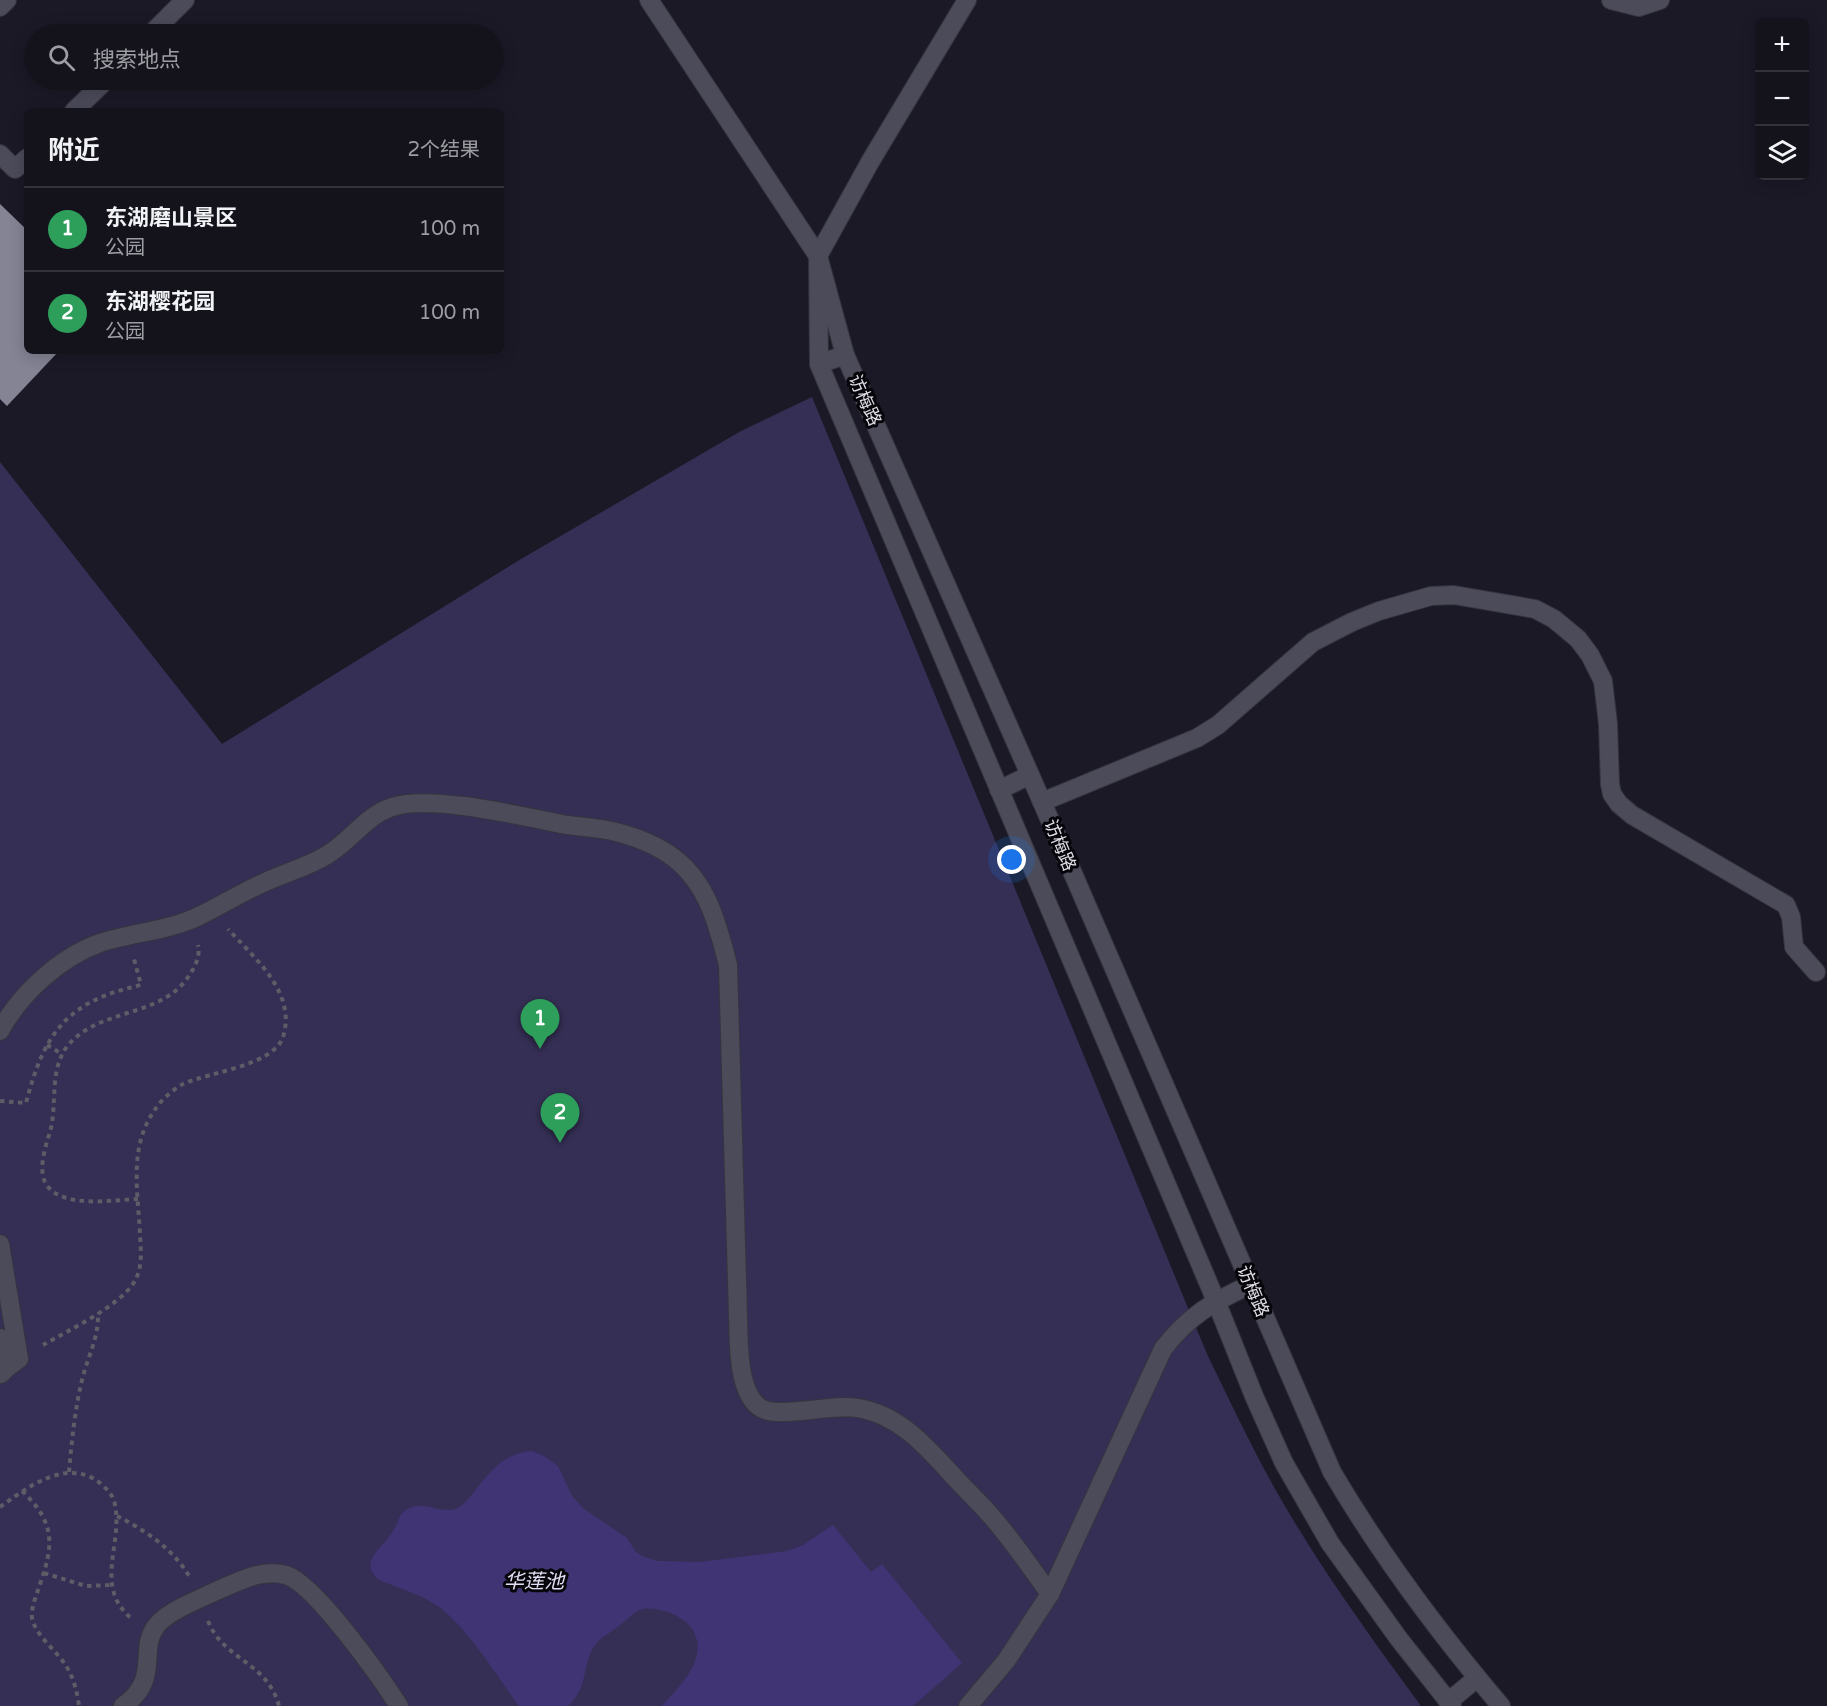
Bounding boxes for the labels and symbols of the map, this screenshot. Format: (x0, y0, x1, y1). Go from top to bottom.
street label: 访梅路 (844, 371, 886, 429)
street label: 访梅路 (1039, 816, 1081, 874)
your location (997, 845, 1026, 874)
pin: 1 (520, 1000, 560, 1049)
pin: 2 (540, 1094, 580, 1143)
street label: 访梅路 (1232, 1262, 1274, 1320)
water label: 华莲池 (504, 1570, 566, 1594)

